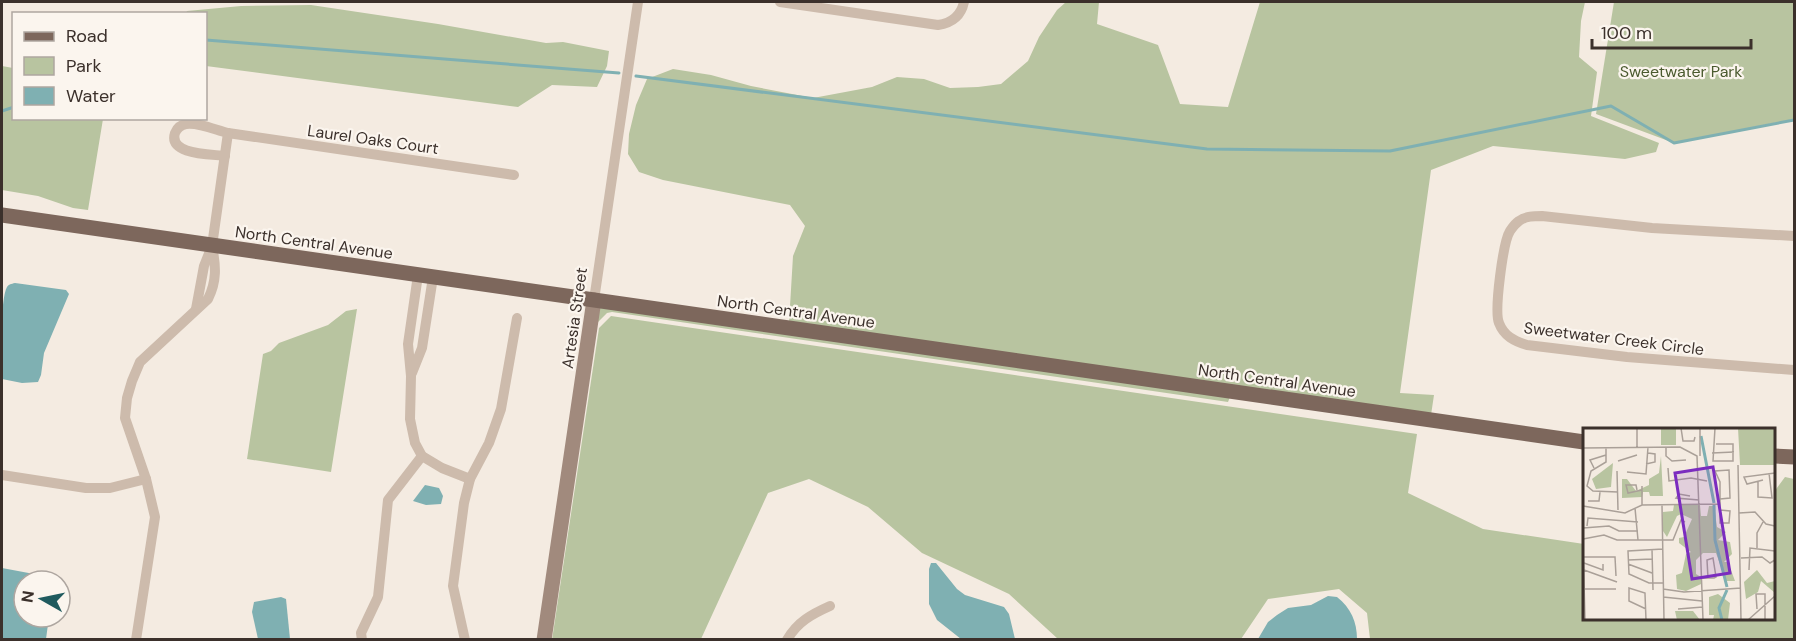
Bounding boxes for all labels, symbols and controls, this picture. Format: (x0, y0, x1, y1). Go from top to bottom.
legend (12, 12, 207, 120)
scale bar (1592, 12, 1751, 50)
text: 100 m (1601, 21, 1652, 45)
text: Road (66, 24, 108, 48)
text: Park (66, 54, 102, 78)
park label: Sweetwater Park (1620, 61, 1742, 82)
text: Water (66, 84, 116, 108)
street label: Laurel Oaks Court (306, 120, 440, 159)
street label: North Central Avenue (234, 221, 394, 264)
street label: Artesia Street (557, 266, 592, 370)
street label: North Central Avenue (716, 290, 876, 333)
street label: Sweetwater Creek Circle (1523, 317, 1705, 360)
street label: North Central Avenue (1197, 359, 1357, 402)
inset map (1583, 428, 1775, 620)
north arrow (12, 569, 72, 629)
text: N (16, 589, 39, 604)

